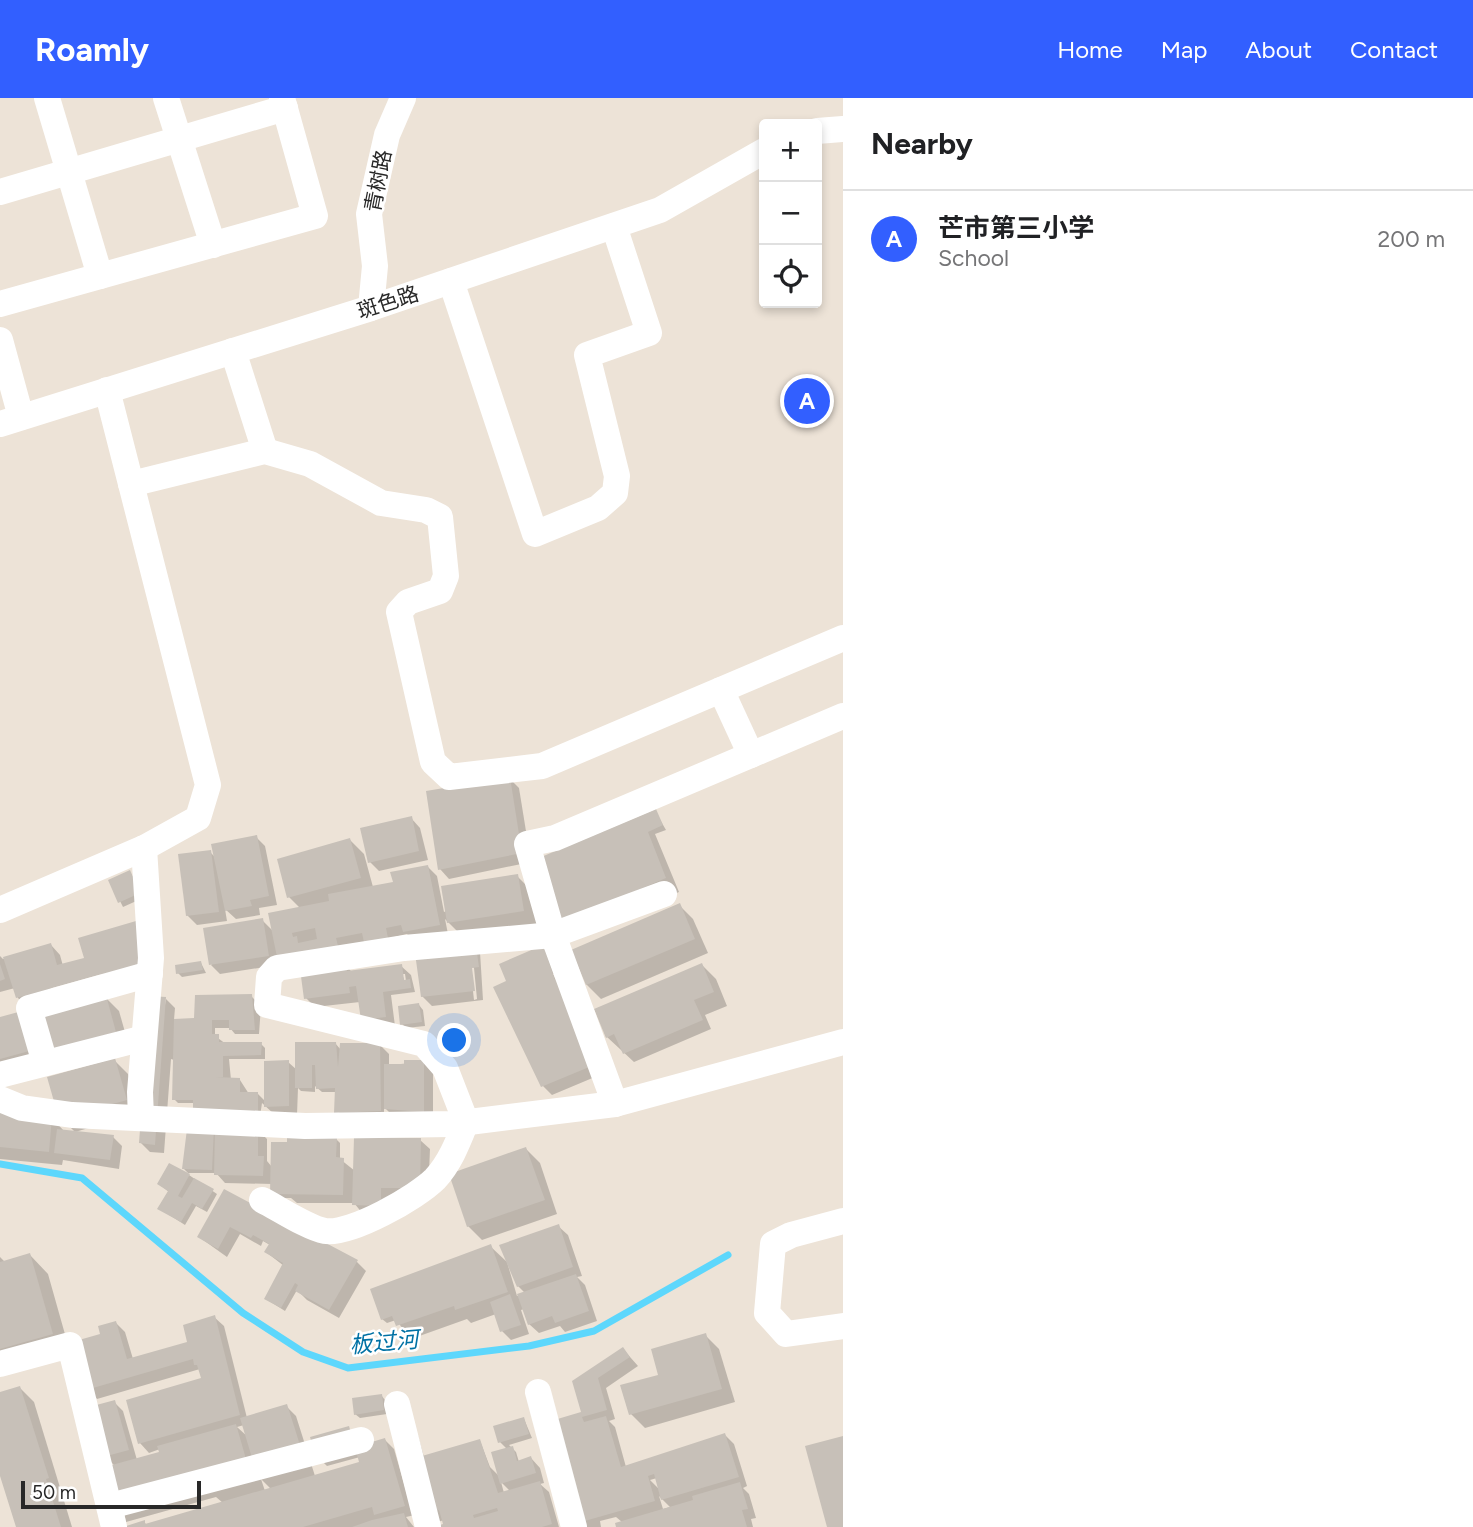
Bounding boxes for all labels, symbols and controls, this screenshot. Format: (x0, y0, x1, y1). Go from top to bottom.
text: Roamly (35, 30, 149, 69)
text: Home (1057, 35, 1123, 64)
text: Map (1161, 35, 1207, 64)
text: About (1245, 35, 1312, 64)
text: Contact (1350, 35, 1438, 64)
map controls (759, 119, 822, 308)
button: + (759, 119, 822, 182)
text: Nearby (871, 125, 973, 162)
street label: 青树路 (360, 148, 396, 214)
button: − (759, 182, 822, 245)
text: 芒市第三小学 (938, 212, 1094, 244)
text: A (886, 225, 902, 253)
text: 200 m (1377, 225, 1445, 253)
text: School (938, 244, 1009, 272)
button: locate (759, 245, 822, 308)
street label: 斑色路 (354, 280, 422, 324)
pin: A (784, 375, 830, 427)
your location (437, 1023, 471, 1057)
water label: 板过河 (348, 1325, 424, 1359)
scale bar (21, 1478, 201, 1510)
text: 50 m (32, 1481, 76, 1504)

